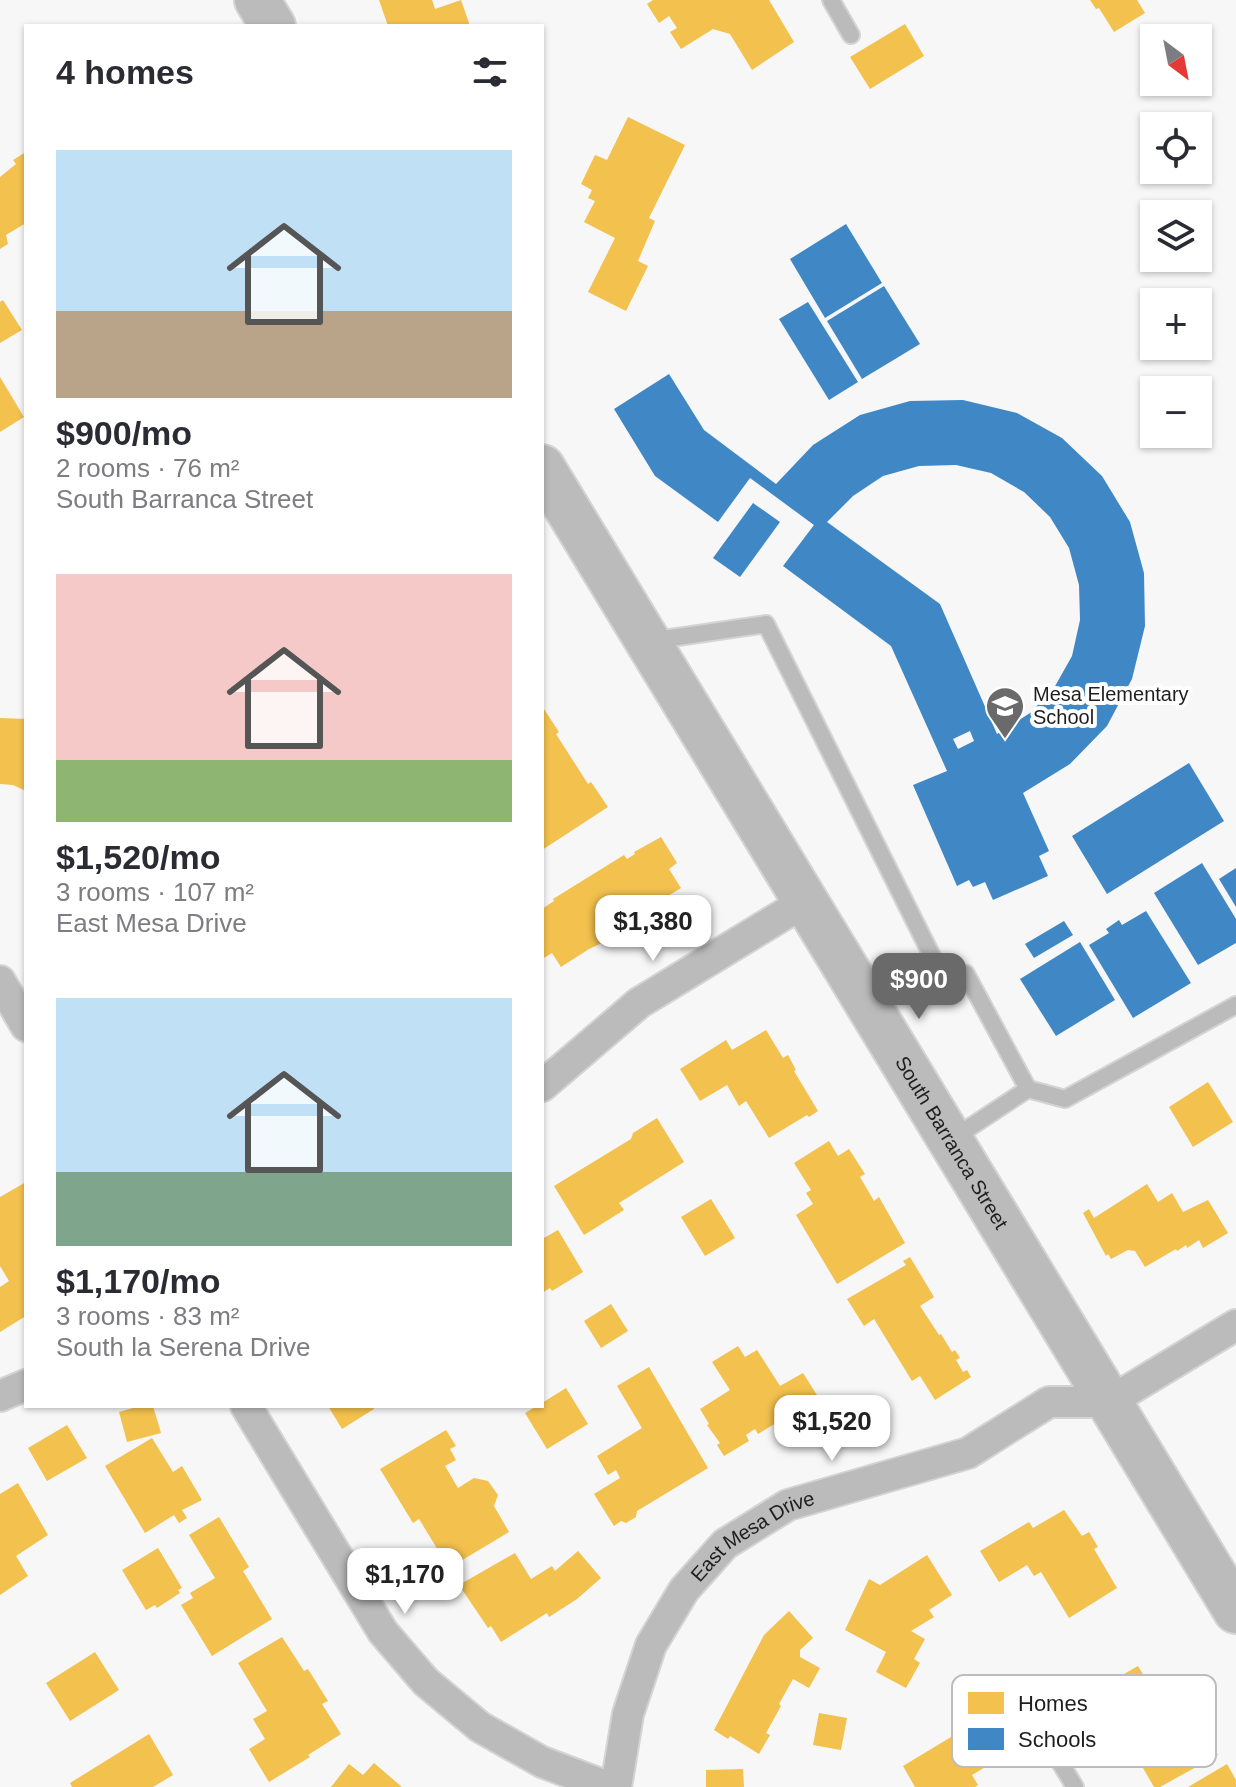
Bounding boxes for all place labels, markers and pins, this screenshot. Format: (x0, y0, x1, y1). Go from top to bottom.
place label: Mesa Elementary School (1033, 683, 1189, 728)
school or university icon: Mesa Elementary School (984, 685, 1026, 740)
pin: $1,380 (588, 895, 718, 963)
pin: $900 (872, 953, 966, 1021)
pin: $1,520 (767, 1395, 897, 1463)
pin: $1,170 (340, 1548, 470, 1616)

